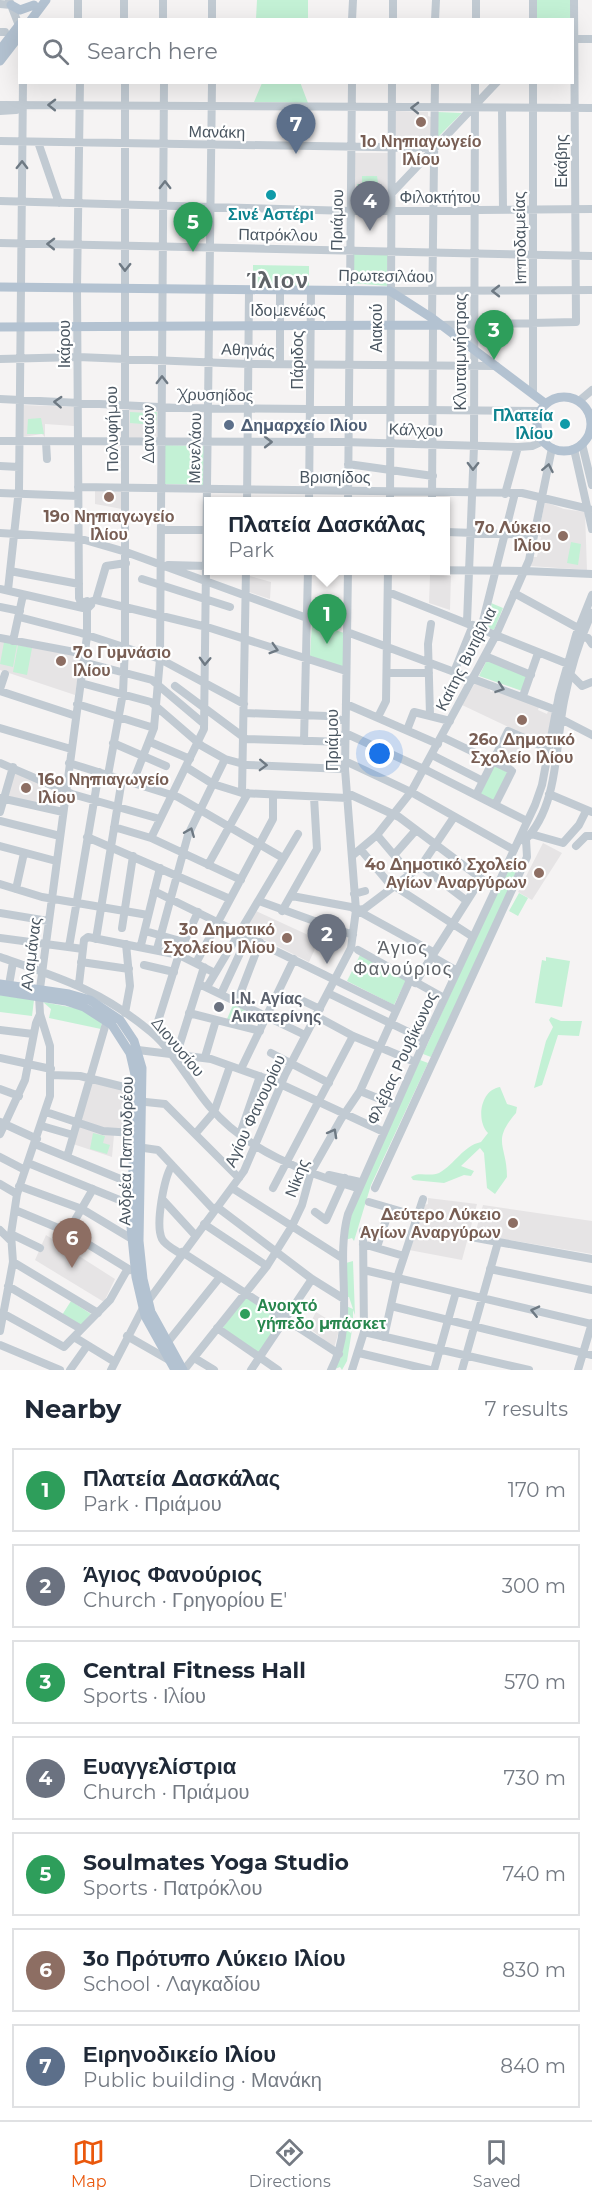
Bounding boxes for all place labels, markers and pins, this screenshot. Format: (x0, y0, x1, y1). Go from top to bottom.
pin: 7 (276, 104, 316, 154)
marker: 1ο Νηπιαγωγείο Ιλίου (414, 115, 428, 129)
place label: 1ο Νηπιαγωγείο Ιλίου (361, 132, 482, 169)
pin: 4 (350, 182, 389, 231)
marker: Σινέ Αστέρι (264, 188, 278, 202)
pin: 5 (174, 202, 212, 252)
place label: Σινέ Αστέρι (228, 205, 314, 224)
pin: 3 (474, 310, 514, 360)
place label: Πλατεία Ιλίου (493, 406, 553, 443)
place label: Δημαρχείο Ιλίου (240, 416, 367, 435)
marker: Πλατεία Ιλίου (558, 417, 572, 431)
marker: Δημαρχείο Ιλίου (222, 418, 236, 432)
marker: 19ο Νηπιαγωγείο Ιλίου (102, 490, 116, 504)
place label: 19ο Νηπιαγωγείο Ιλίου (43, 507, 175, 544)
place label: 7ο Λύκειο Ιλίου (475, 518, 551, 555)
marker: 7ο Λύκειο Ιλίου (556, 529, 570, 543)
pin: 1 (308, 594, 346, 644)
place label: 7ο Γυμνάσιο Ιλίου (73, 643, 171, 680)
marker: 7ο Γυμνάσιο Ιλίου (54, 654, 68, 668)
marker: 26ο Δημοτικό Σχολείο Ιλίου (515, 713, 529, 727)
place label: 26ο Δημοτικό Σχολείο Ιλίου (469, 730, 575, 767)
place label: 16ο Νηπιαγωγείο Ιλίου (38, 770, 169, 807)
marker: 16ο Νηπιαγωγείο Ιλίου (19, 781, 33, 795)
place label: 4ο Δημοτικό Σχολείο Αγίων Αναργύρων (365, 855, 527, 892)
marker: 4ο Δημοτικό Σχολείο Αγίων Αναργύρων (532, 866, 546, 880)
pin: 2 (308, 914, 346, 964)
place label: 3ο Δημοτικό Σχολείου Ιλίου (163, 920, 275, 957)
marker: 3ο Δημοτικό Σχολείου Ιλίου (280, 931, 294, 945)
place label: Ι.Ν. Αγίας Αικατερίνης (231, 989, 321, 1026)
marker: Ι.Ν. Αγίας Αικατερίνης (212, 1000, 226, 1014)
place label: Δεύτερο Λύκειο Αγίων Αναργύρων (360, 1205, 501, 1242)
marker: Δεύτερο Λύκειο Αγίων Αναργύρων (506, 1216, 520, 1230)
pin: 6 (52, 1218, 92, 1268)
place label: Ανοιχτό γήπεδο μπάσκετ (257, 1296, 386, 1333)
marker: Ανοιχτό γήπεδο μπάσκετ (238, 1307, 252, 1321)

